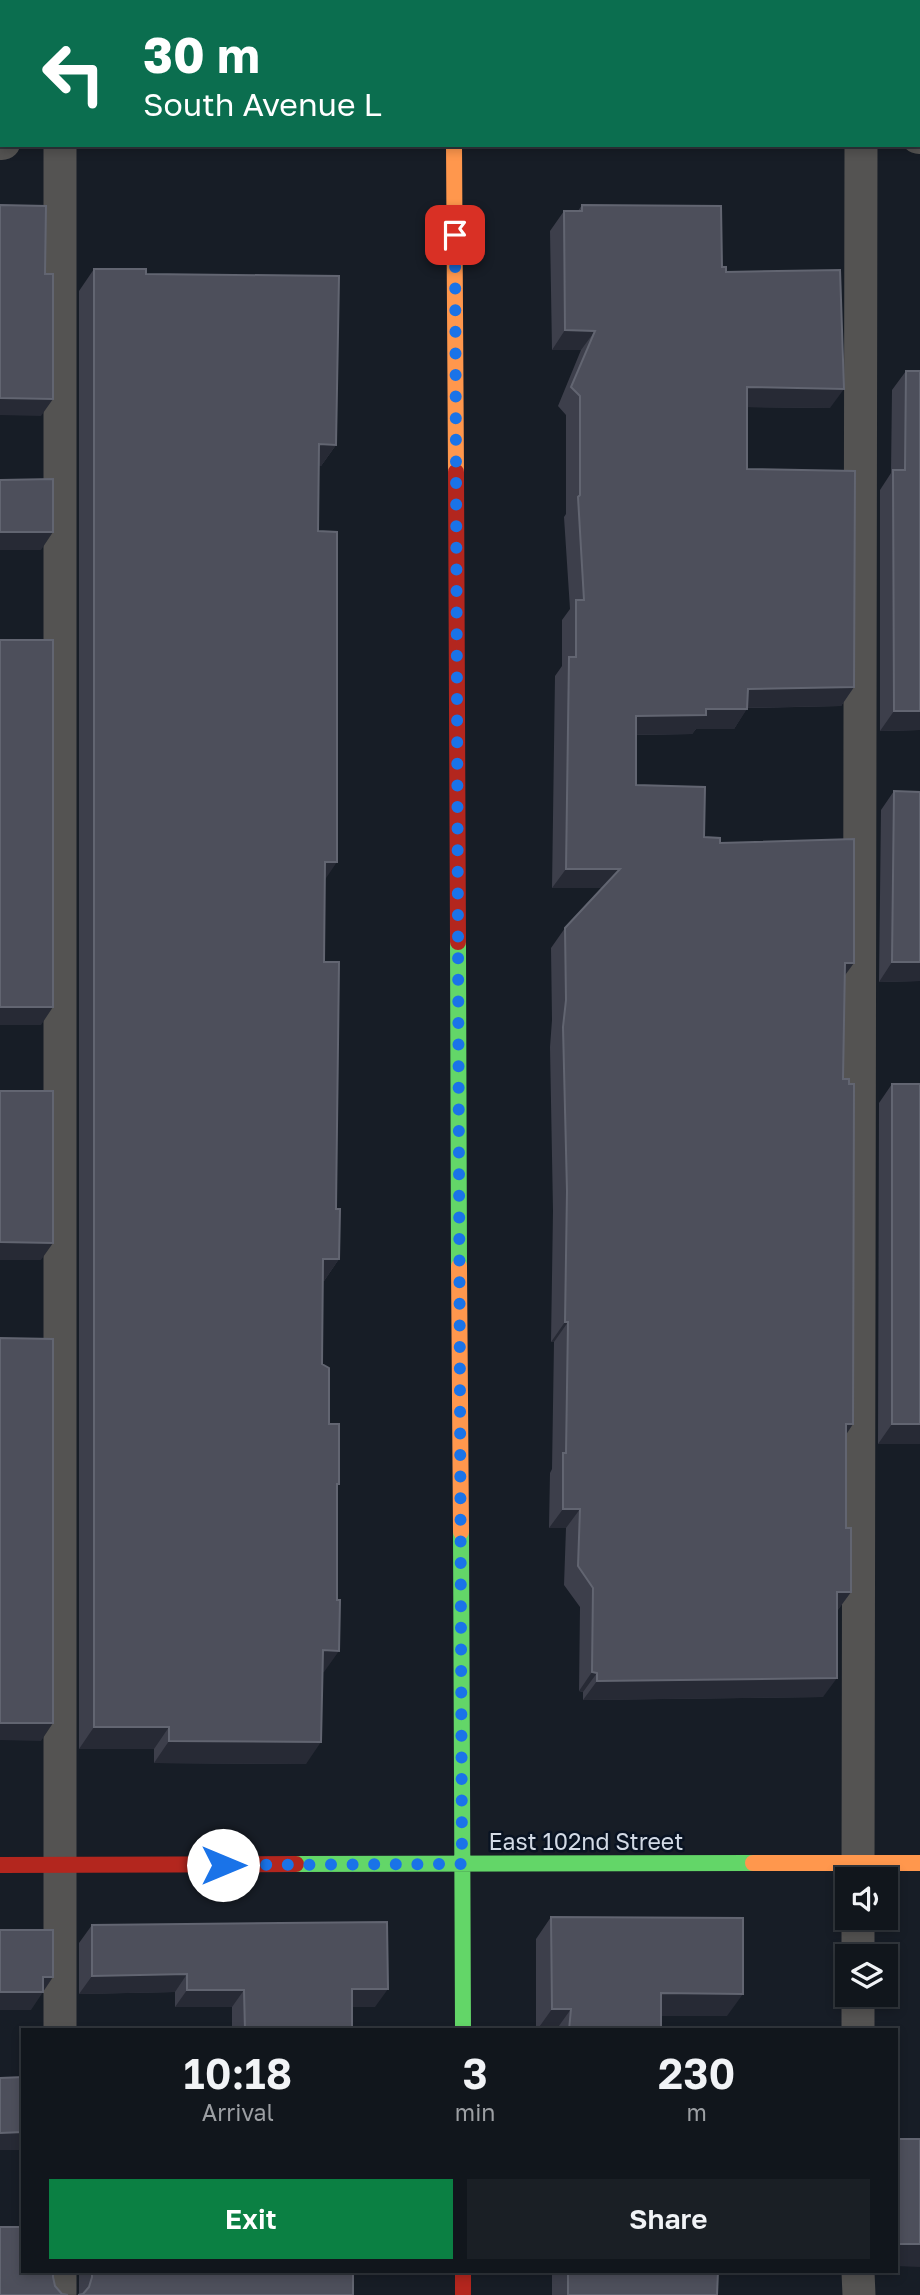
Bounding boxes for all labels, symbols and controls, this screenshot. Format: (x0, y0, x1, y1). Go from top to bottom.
text: 30 m (143, 25, 260, 84)
icon: left (28, 28, 119, 119)
text: South Avenue L (143, 85, 382, 123)
pin (425, 205, 485, 265)
icon: arrive (436, 216, 474, 254)
street label: East 102nd Street (489, 1827, 683, 1855)
position arrow (186, 1828, 260, 1902)
map controls (835, 1867, 898, 2007)
button: sound (835, 1867, 898, 1930)
button: layers (835, 1944, 898, 2007)
text: 10:18 (184, 2048, 292, 2098)
text: 3 (462, 2048, 488, 2098)
text: 230 (658, 2048, 735, 2098)
text: Arrival (202, 2098, 274, 2126)
text: min (455, 2098, 495, 2126)
text: m (687, 2098, 707, 2126)
button: Exit (49, 2179, 453, 2259)
button: Share (467, 2179, 870, 2259)

